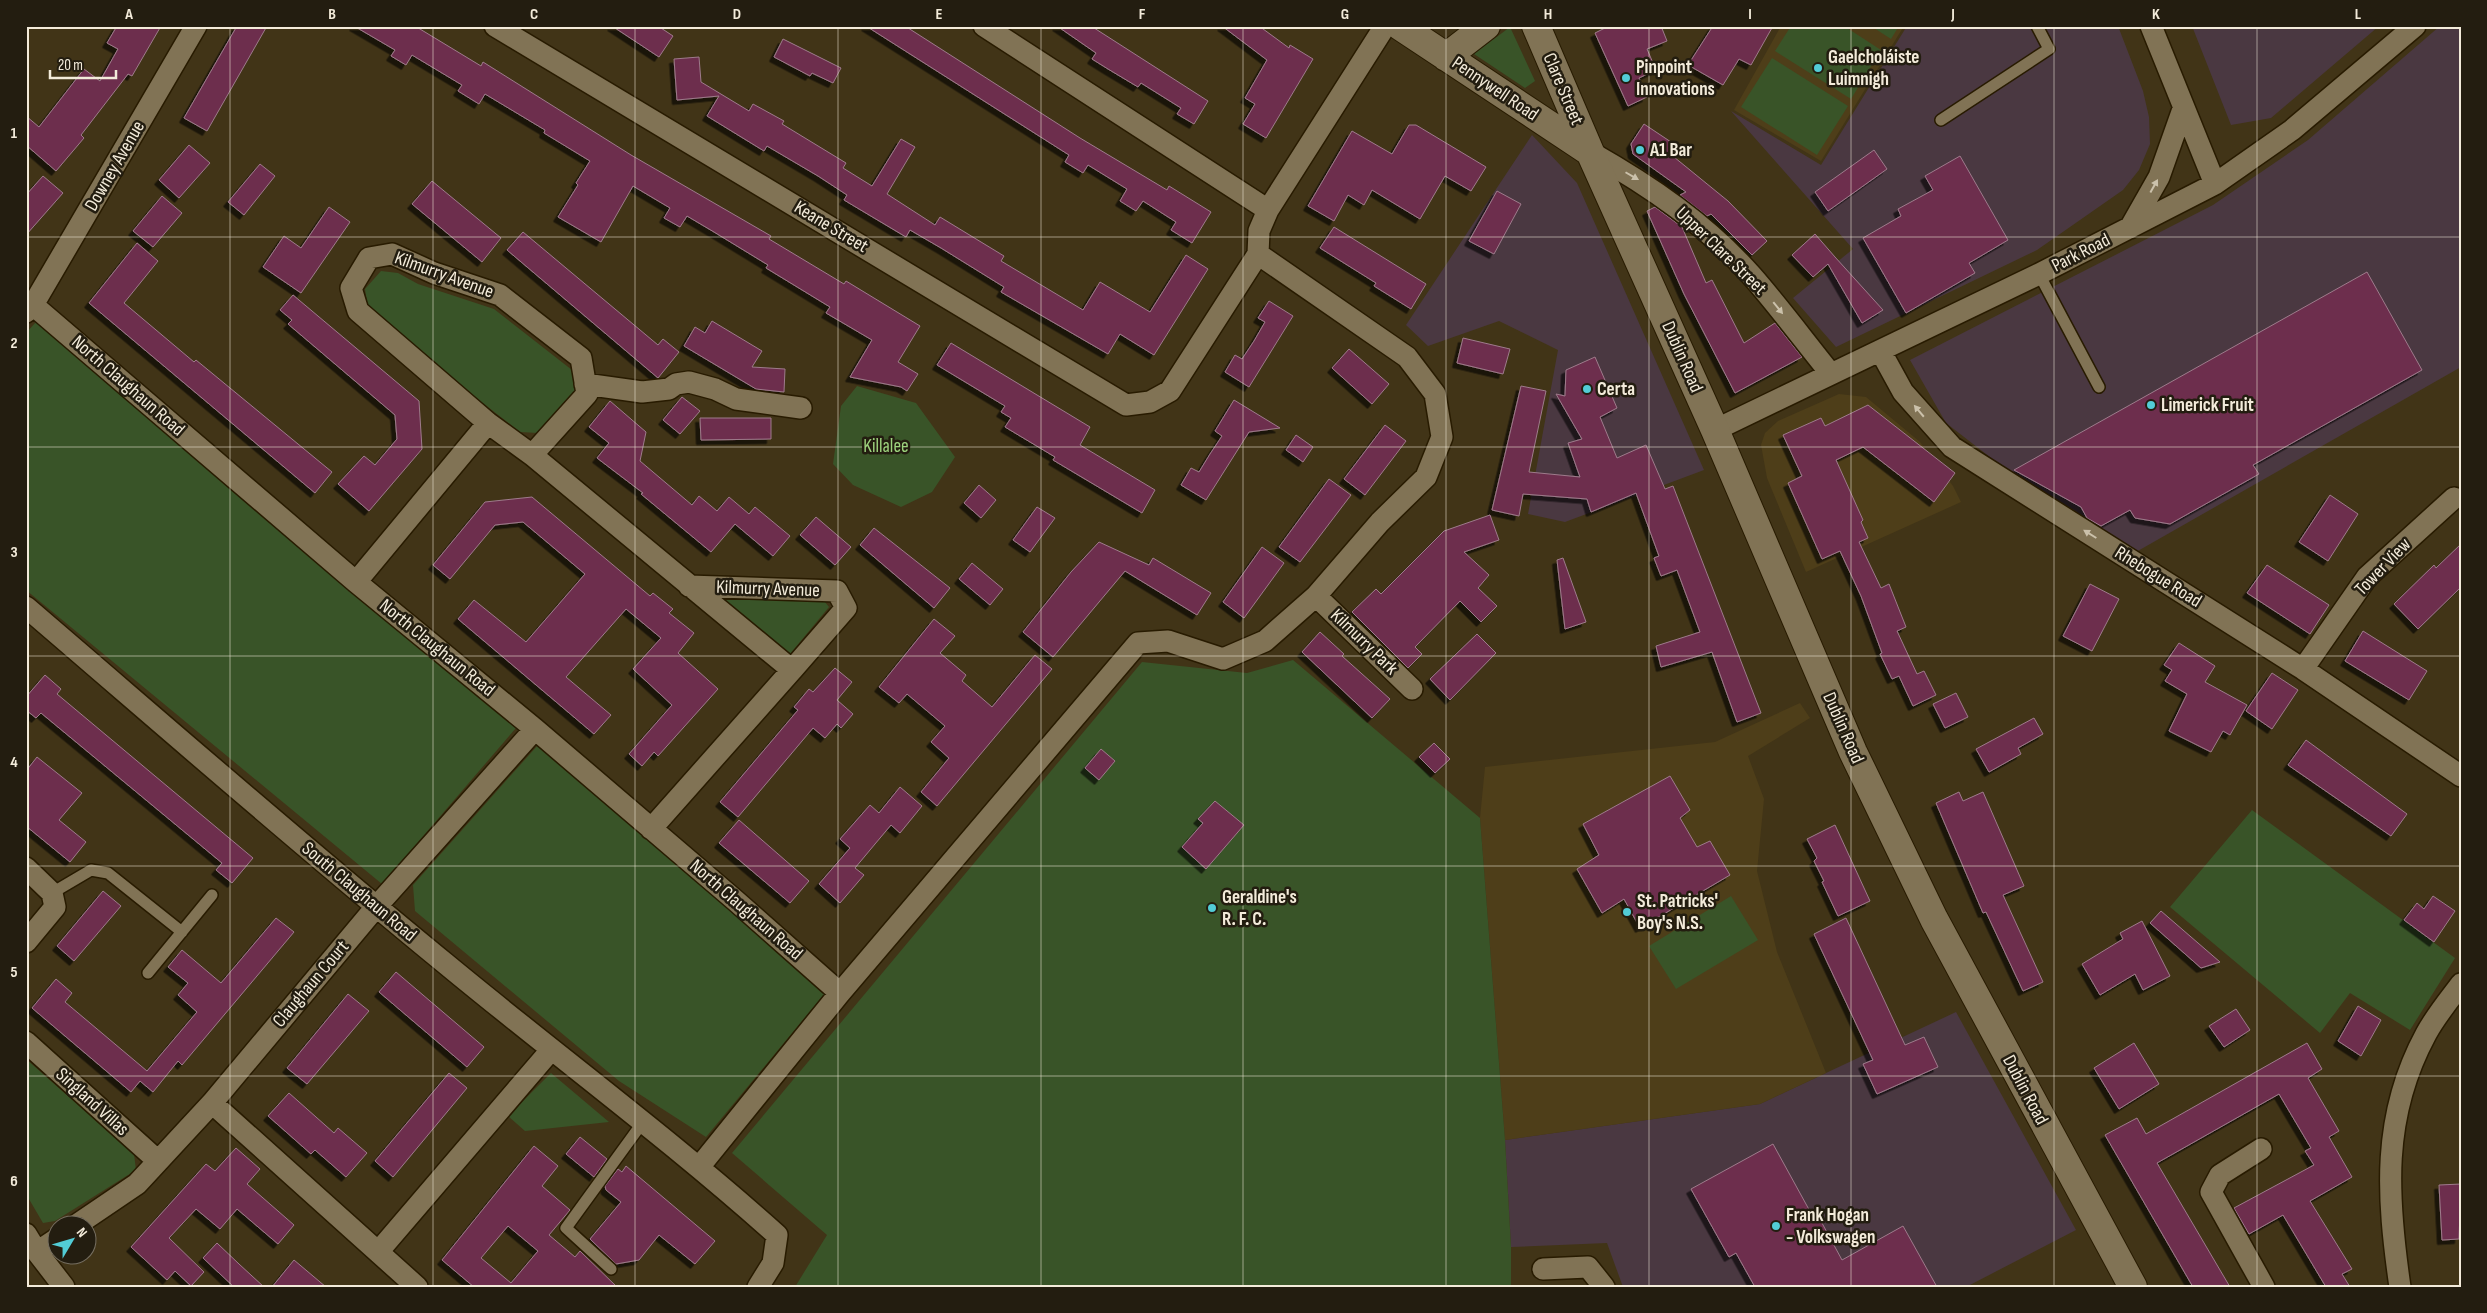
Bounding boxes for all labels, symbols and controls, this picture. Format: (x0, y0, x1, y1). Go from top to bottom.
text: A (124, 5, 133, 24)
text: B (328, 5, 336, 24)
text: C (530, 5, 538, 24)
text: D (733, 5, 741, 24)
text: E (936, 5, 943, 24)
text: F (1139, 5, 1146, 24)
text: G (1341, 5, 1349, 24)
text: H (1544, 5, 1552, 24)
text: I (1748, 5, 1752, 24)
text: J (1950, 5, 1955, 24)
text: K (2152, 5, 2160, 24)
text: L (2355, 5, 2362, 24)
place label: Gaelcholáiste Luimnigh (1828, 46, 1919, 91)
scale bar (50, 48, 116, 80)
street label: Clare Street (1538, 50, 1589, 129)
street label: Pennywell Road (1447, 52, 1543, 126)
text: 20 m (58, 56, 83, 75)
place label: Pinpoint Innovations (1636, 56, 1715, 101)
marker: Gaelcholáiste Luimnigh (1812, 62, 1824, 74)
marker: Pinpoint Innovations (1620, 72, 1632, 84)
street label: Downey Avenue (80, 117, 150, 215)
text: 1 (11, 124, 18, 143)
place label: A1 Bar (1649, 139, 1692, 162)
marker: A1 Bar (1634, 144, 1646, 156)
one-way arrow (1626, 172, 1639, 181)
one-way arrow (2149, 179, 2158, 192)
street label: Keane Street (790, 196, 872, 258)
street label: Upper Clare Street (1671, 202, 1771, 300)
street label: Park Road (2048, 229, 2114, 277)
street label: Kilmurry Avenue (391, 246, 497, 304)
one-way arrow (1772, 301, 1783, 314)
street label: Dublin Road (1656, 318, 1708, 396)
street label: North Claughaun Road (67, 331, 189, 441)
text: 2 (10, 334, 18, 353)
place label: Certa (1597, 378, 1635, 401)
marker: Certa (1581, 383, 1593, 395)
place label: Limerick Fruit (2161, 394, 2254, 417)
marker: Limerick Fruit (2145, 399, 2157, 411)
one-way arrow (1914, 405, 1925, 417)
park label: Killalee (863, 435, 909, 458)
one-way arrow (2083, 529, 2096, 538)
street label: Tower View (2350, 533, 2416, 601)
street label: Rhebogue Road (2110, 541, 2206, 613)
text: 3 (10, 543, 18, 562)
street label: Kilmurry Avenue (716, 576, 820, 602)
street label: North Claughaun Road (375, 594, 499, 702)
street label: Kilmurry Park (1325, 604, 1403, 680)
street label: Dublin Road (1817, 689, 1869, 767)
text: 4 (10, 753, 18, 772)
street label: South Claughaun Road (297, 837, 421, 947)
street label: North Claughaun Road (685, 855, 807, 965)
place label: Geraldine's R. F. C. (1222, 886, 1297, 931)
place label: St. Patricks' Boy's N.S. (1637, 890, 1718, 935)
marker: Geraldine's R. F. C. (1206, 902, 1218, 914)
marker: St. Patricks' Boy's N.S. (1621, 906, 1633, 918)
street label: Claughaun Court (268, 936, 354, 1032)
text: 5 (10, 963, 18, 982)
street label: Dublin Road (1997, 1051, 2053, 1129)
street label: Singland Villas (51, 1063, 133, 1141)
text: 6 (10, 1172, 18, 1191)
place label: Frank Hogan - Volkswagen (1786, 1204, 1875, 1249)
north arrow (48, 1216, 98, 1266)
marker: Frank Hogan - Volkswagen (1770, 1220, 1782, 1232)
text: N (73, 1224, 91, 1240)

